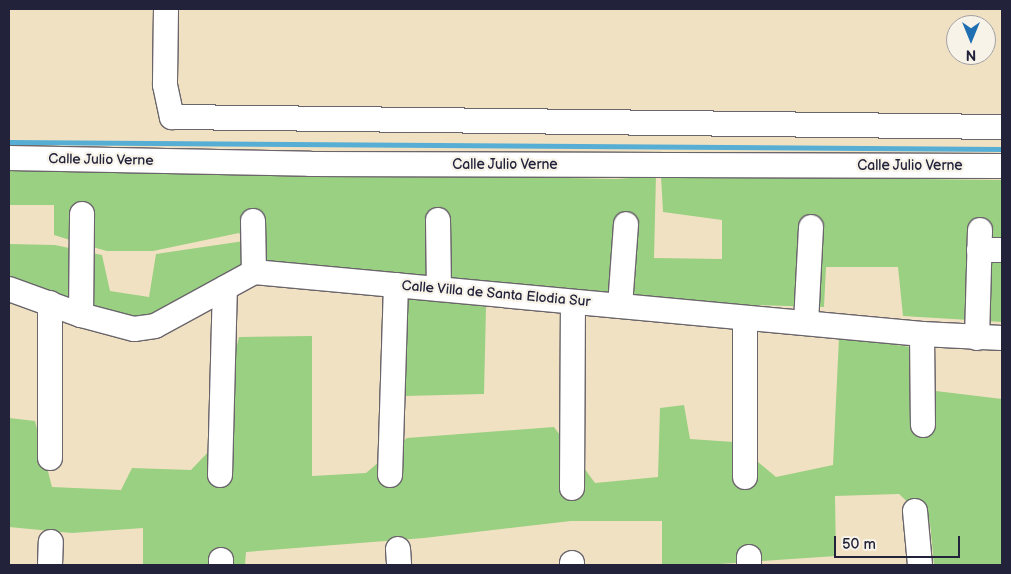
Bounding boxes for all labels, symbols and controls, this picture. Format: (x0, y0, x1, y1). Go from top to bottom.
north arrow (946, 15, 996, 65)
text: N (966, 46, 976, 63)
street label: Calle Julio Verne (48, 151, 154, 169)
street label: Calle Julio Verne (452, 157, 558, 173)
street label: Calle Julio Verne (857, 158, 963, 174)
street label: Calle Villa de Santa Elodia Sur (400, 277, 592, 311)
scale bar (836, 526, 962, 558)
text: 50 m (842, 535, 876, 554)

